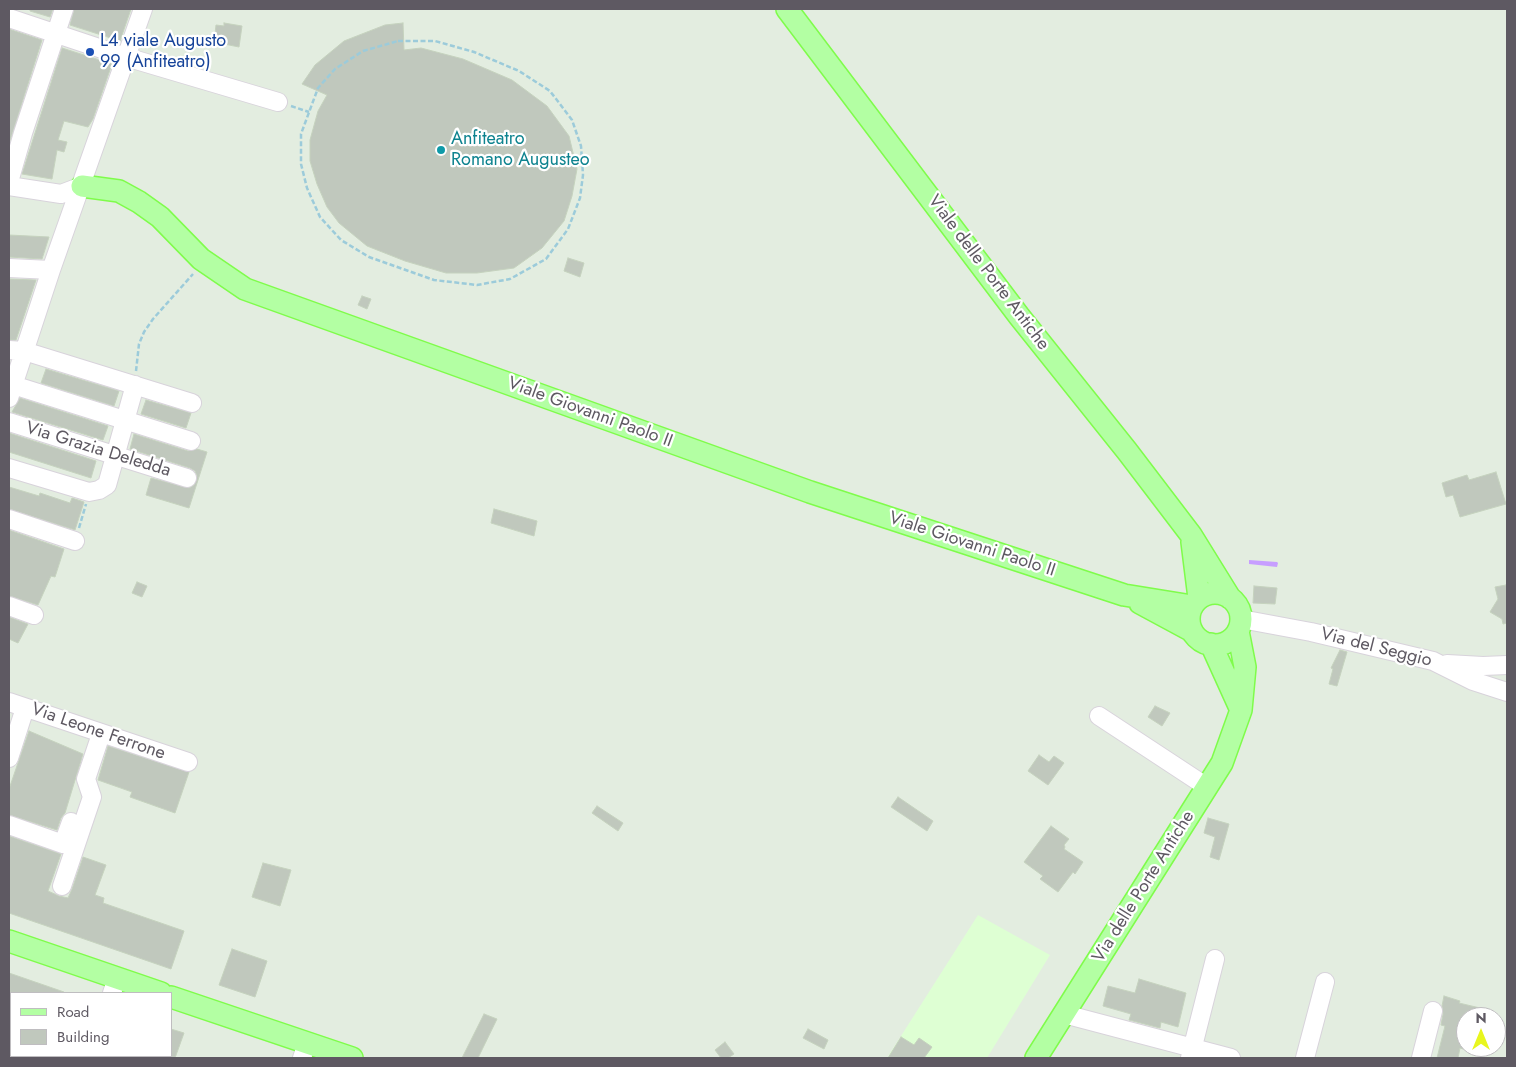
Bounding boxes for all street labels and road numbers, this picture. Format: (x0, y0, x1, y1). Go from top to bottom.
street label: Viale delle Porte Antiche (923, 191, 1053, 355)
street label: Viale Giovanni Paolo II (505, 373, 675, 453)
street label: Via Grazia Deledda (23, 418, 173, 482)
street label: Viale Giovanni Paolo II (886, 508, 1058, 582)
street label: Via del Seggio (1318, 624, 1434, 672)
street label: Via Leone Ferrone (28, 699, 168, 765)
street label: Via delle Porte Antiche (1088, 807, 1200, 967)

